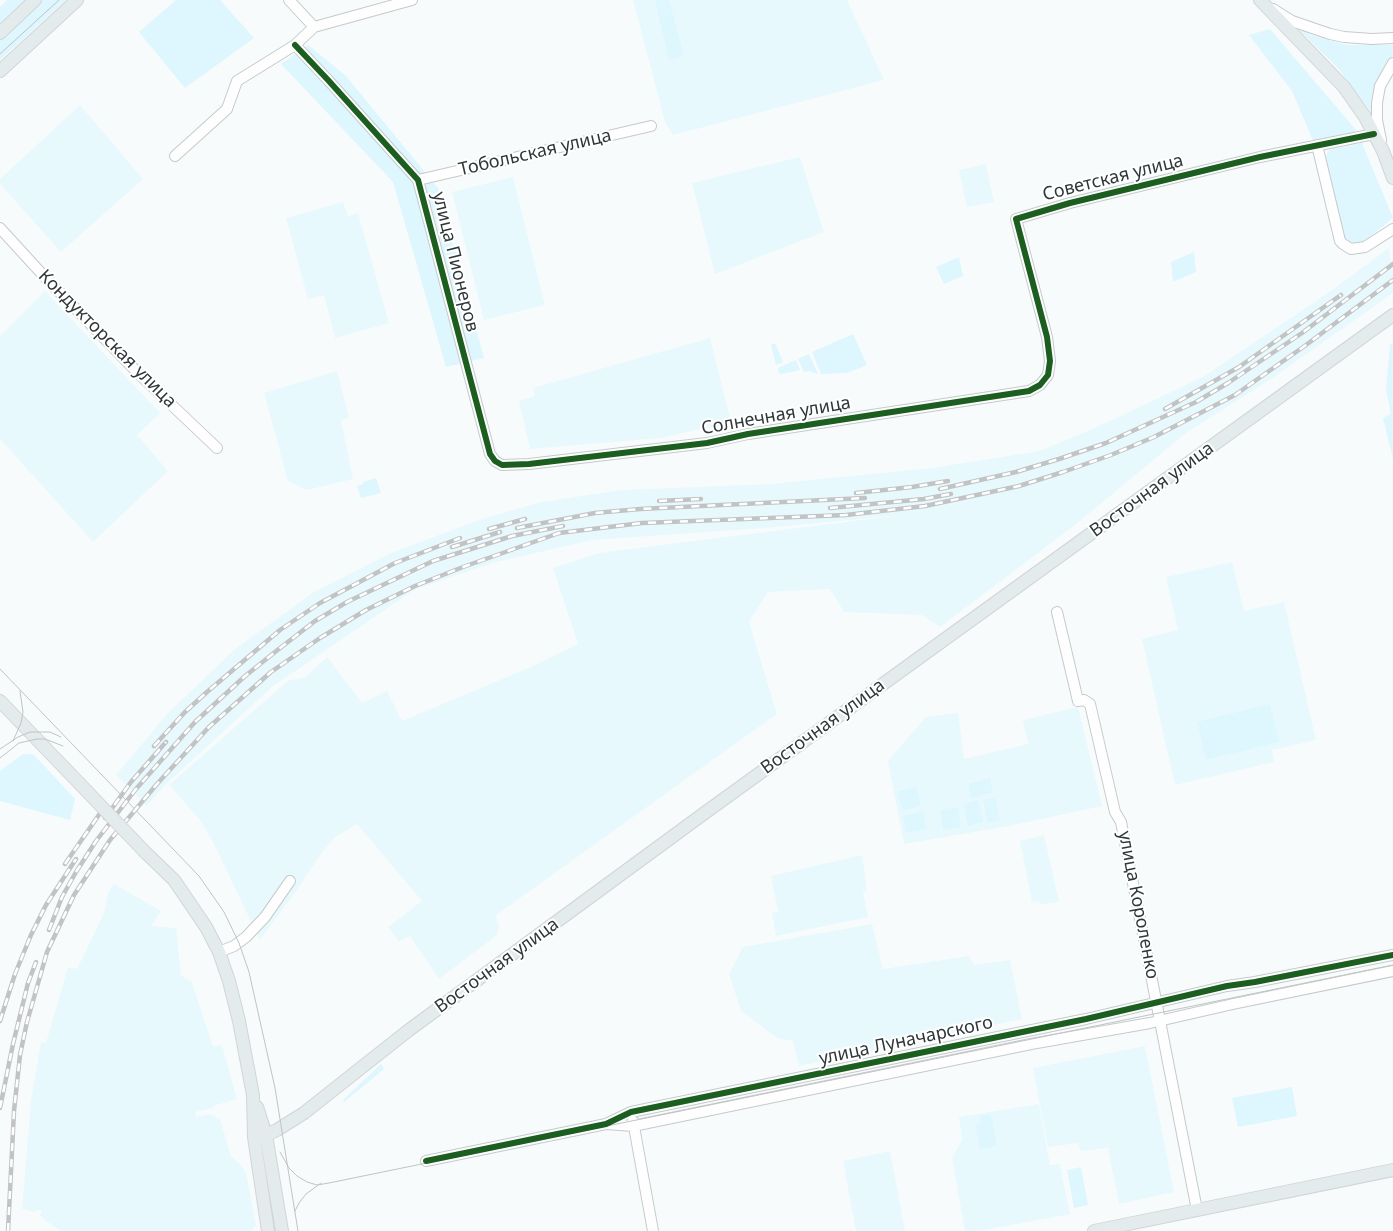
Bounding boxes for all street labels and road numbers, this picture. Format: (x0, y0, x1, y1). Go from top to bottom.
street label: Тобольская улица (457, 125, 613, 181)
street label: Советская улица (1040, 150, 1186, 206)
street label: улица Пионеров (427, 190, 483, 334)
street label: Кондукторская улица (34, 266, 180, 412)
street label: Солнечная улица (700, 392, 852, 440)
street label: Восточная улица (1086, 438, 1218, 542)
street label: Восточная улица (757, 675, 889, 779)
street label: улица Короленко (1113, 829, 1163, 981)
street label: Восточная улица (431, 914, 563, 1018)
street label: улица Луначарского (817, 1012, 995, 1070)

